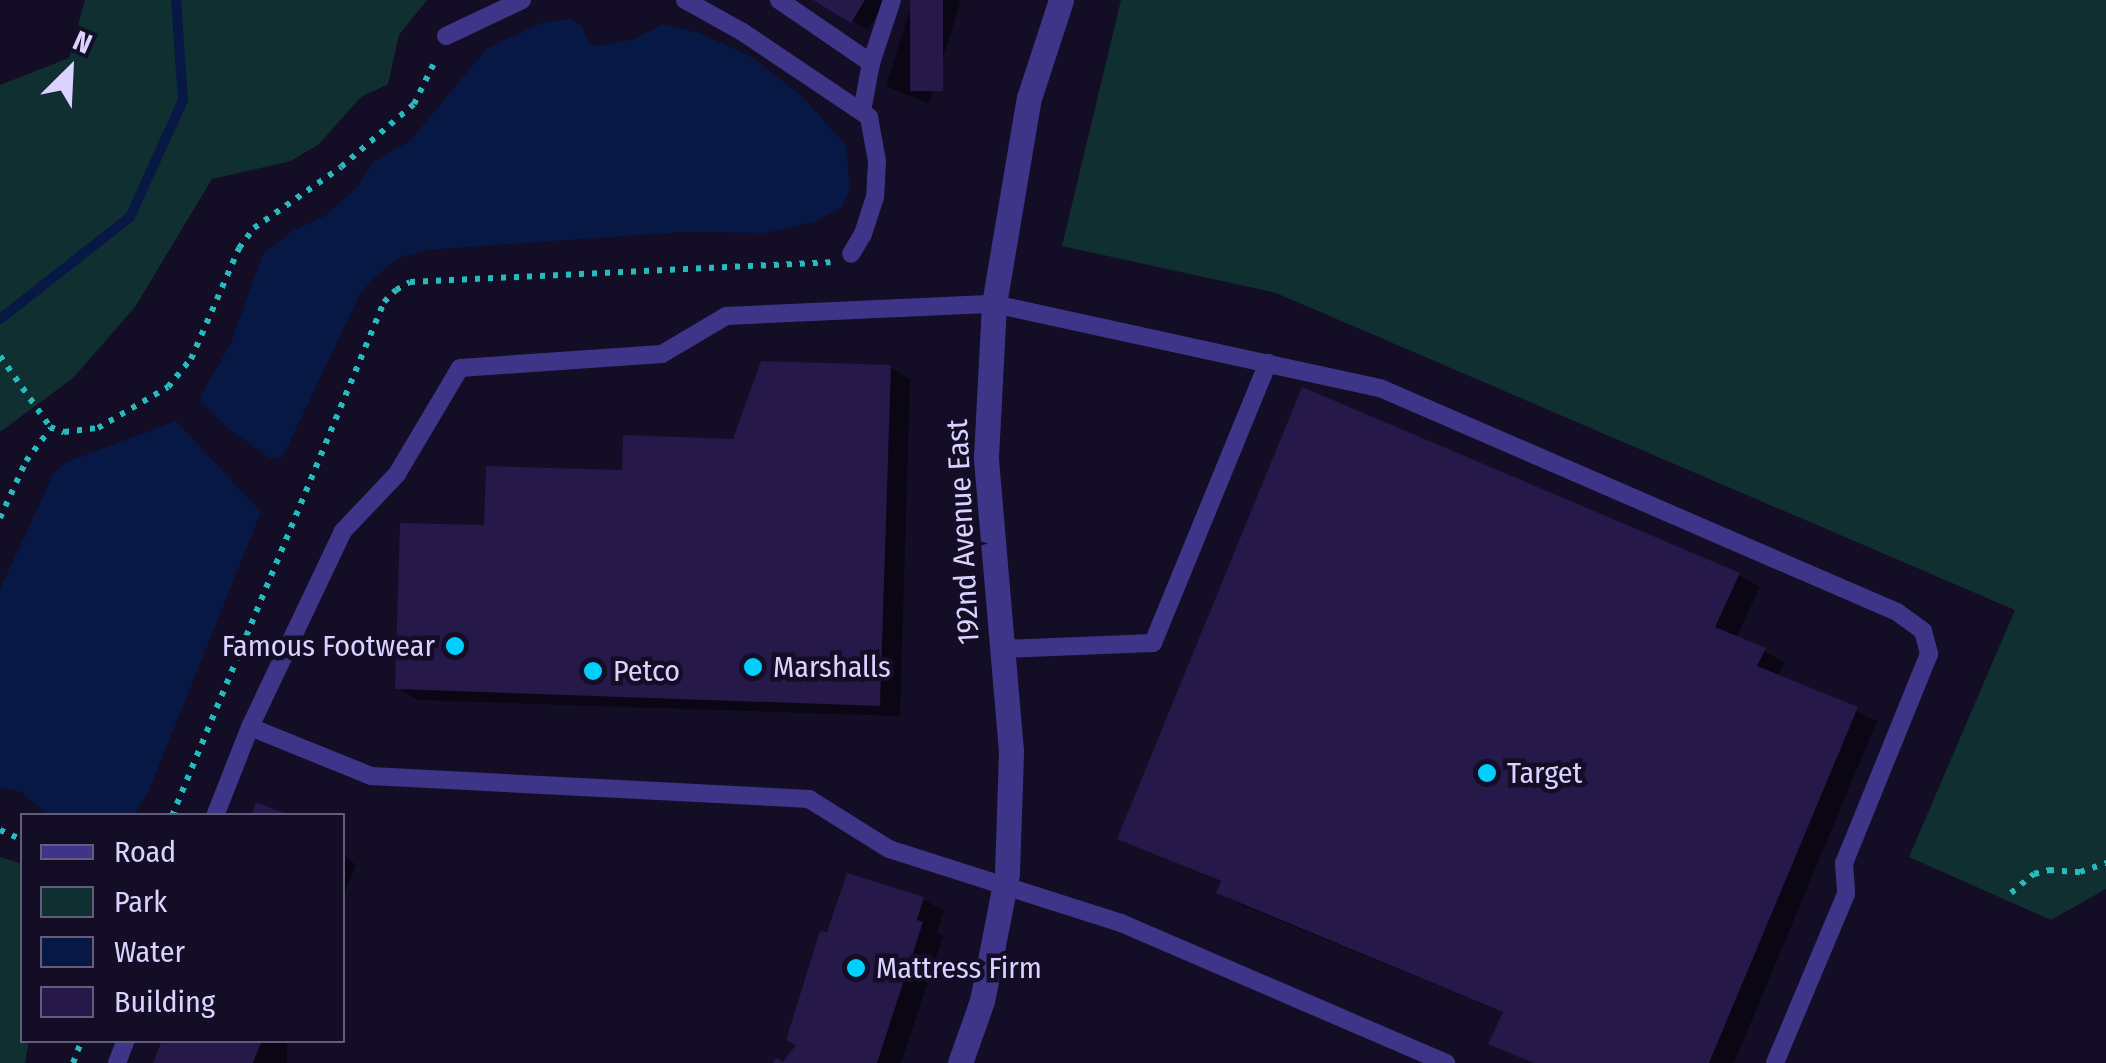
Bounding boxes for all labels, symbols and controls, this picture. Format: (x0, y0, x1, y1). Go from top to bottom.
north arrow (20, 20, 120, 120)
text: N (68, 24, 97, 61)
street label: 192nd Avenue East (939, 418, 987, 646)
place label: Famous Footwear (222, 628, 435, 664)
marker: Famous Footwear (444, 635, 466, 657)
place label: Marshalls (773, 649, 891, 685)
place label: Petco (613, 653, 680, 689)
marker: Marshalls (742, 656, 764, 678)
marker: Petco (582, 660, 604, 682)
place label: Target (1507, 755, 1582, 791)
marker: Target (1476, 762, 1498, 784)
legend (20, 813, 345, 1043)
text: Road (114, 834, 176, 870)
text: Park (114, 884, 167, 920)
text: Water (114, 934, 185, 970)
place label: Mattress Firm (876, 950, 1042, 986)
marker: Mattress Firm (845, 957, 867, 979)
text: Building (114, 984, 215, 1020)

